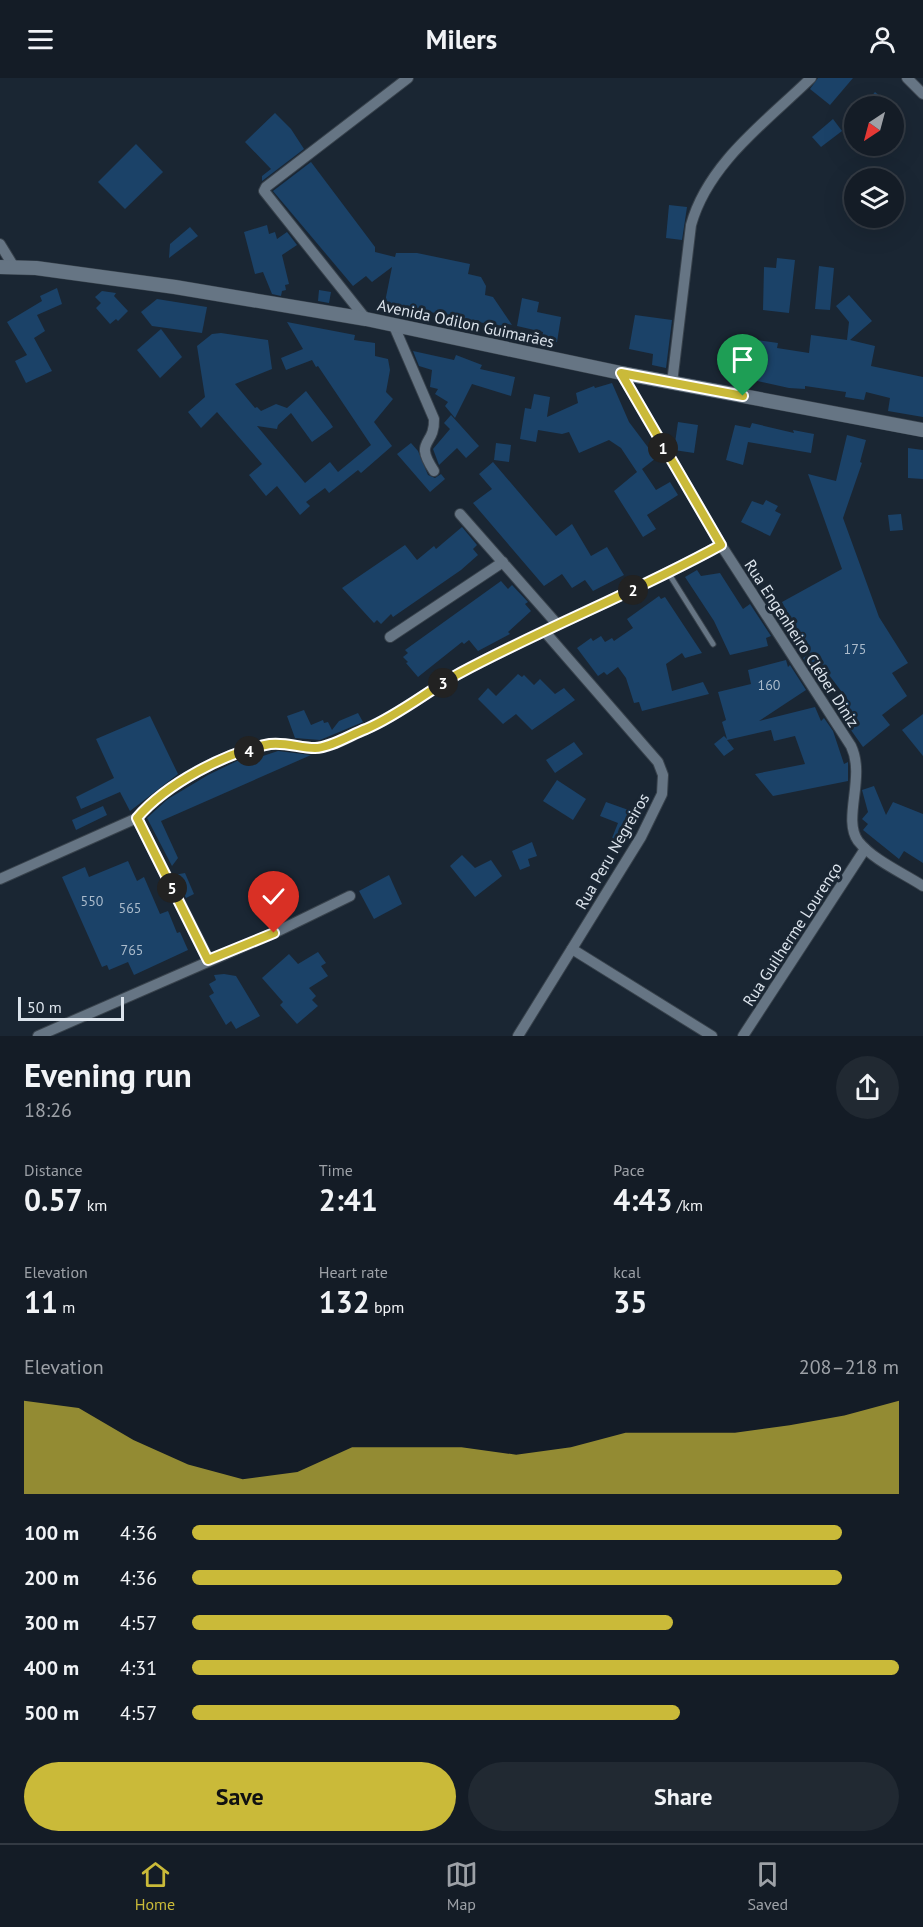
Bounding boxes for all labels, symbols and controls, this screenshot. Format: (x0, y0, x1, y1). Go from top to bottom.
text: Milers (426, 22, 497, 56)
icon: menu (24, 23, 57, 56)
icon: person (866, 23, 899, 56)
north arrow (844, 96, 904, 156)
map controls (844, 96, 904, 228)
button: layers (844, 168, 904, 228)
street label: Avenida Odilon Guimarães (376, 294, 557, 352)
pin (717, 334, 768, 396)
icon: arrive (726, 343, 759, 376)
pin: 1 (648, 433, 678, 463)
text: 1 (658, 438, 668, 458)
street label: Rua Engenheiro Cléber Diniz (740, 555, 864, 731)
pin: 2 (618, 575, 648, 605)
text: 2 (628, 580, 638, 600)
house number: 175 (844, 640, 866, 658)
pin: 3 (428, 668, 458, 698)
text: 3 (438, 673, 448, 693)
house number: 160 (758, 676, 781, 694)
pin: 4 (234, 736, 264, 766)
text: 4 (244, 741, 254, 761)
street label: Rua Peru Negreiros (571, 789, 654, 913)
street label: Rua Guilherme Lourenço (738, 858, 846, 1010)
pin (248, 871, 299, 933)
pin: 5 (157, 873, 187, 903)
text: 5 (167, 878, 177, 898)
icon: check (257, 880, 290, 913)
house number: 550 (81, 892, 104, 910)
house number: 565 (119, 899, 141, 917)
house number: 765 (121, 941, 143, 959)
scale bar (18, 994, 124, 1022)
text: 50 m (27, 997, 62, 1017)
text: Evening run (24, 1053, 192, 1096)
button: share (836, 1056, 899, 1119)
text: 18:26 (24, 1097, 72, 1123)
text: Distance (24, 1160, 83, 1180)
text: Time (319, 1160, 353, 1180)
text: Pace (613, 1160, 645, 1180)
text: 0.57 (24, 1180, 82, 1219)
text: 2:41 (319, 1180, 378, 1219)
text: 4:43 (613, 1180, 672, 1219)
text: km (82, 1195, 107, 1215)
text: /km (672, 1195, 703, 1215)
text: Elevation (24, 1262, 88, 1282)
text: Heart rate (319, 1262, 388, 1282)
text: kcal (613, 1262, 641, 1282)
text: 11 (24, 1282, 58, 1321)
text: 132 (319, 1282, 370, 1321)
text: 35 (613, 1282, 647, 1321)
text: m (58, 1297, 75, 1317)
text: bpm (370, 1297, 404, 1317)
text: Elevation (24, 1354, 104, 1380)
text: 208–218 m (799, 1354, 899, 1380)
text: 100 m (24, 1520, 79, 1546)
text: 4:36 (120, 1520, 157, 1546)
text: 200 m (24, 1565, 79, 1591)
text: 4:36 (120, 1565, 157, 1591)
text: 300 m (24, 1610, 79, 1636)
text: 4:57 (120, 1610, 157, 1636)
text: 400 m (24, 1655, 79, 1681)
text: 4:31 (120, 1655, 157, 1681)
text: 500 m (24, 1700, 79, 1726)
text: 4:57 (120, 1700, 157, 1726)
button: Save (24, 1762, 456, 1831)
button: Share (468, 1762, 899, 1831)
tab: Home (135, 1858, 175, 1914)
tab: Map (445, 1858, 478, 1914)
tab: Saved (747, 1858, 788, 1914)

